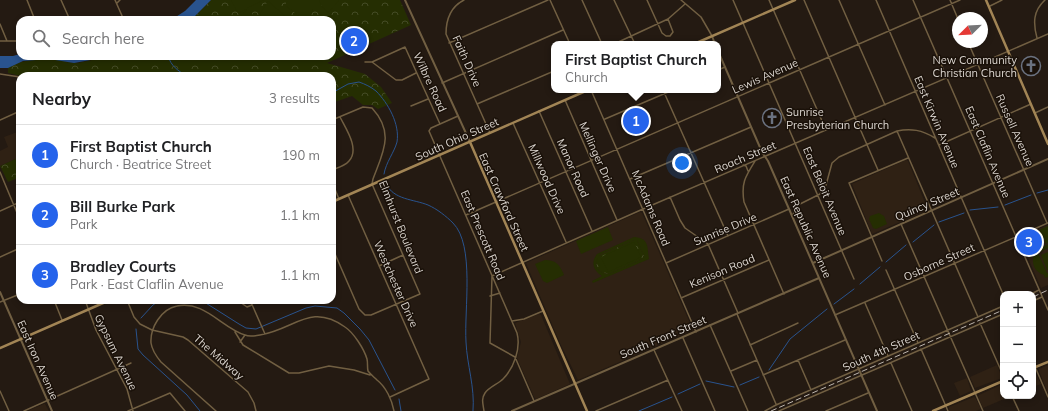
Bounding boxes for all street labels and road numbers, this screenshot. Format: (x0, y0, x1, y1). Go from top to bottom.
street label: Faith Drive (449, 33, 485, 89)
street label: Wilbre Road (410, 50, 450, 114)
street label: Lewis Avenue (730, 55, 800, 97)
street label: East Kirwin Avenue (911, 74, 963, 170)
street label: Russell Avenue (993, 92, 1037, 168)
street label: East Claflin Avenue (962, 104, 1014, 200)
street label: South Ohio Street (413, 114, 501, 164)
street label: Mellinger Drive (576, 120, 620, 194)
street label: Manor Road (554, 137, 592, 199)
street label: Roach Street (712, 138, 778, 176)
street label: Millwood Drive (525, 142, 569, 216)
street label: East Beloit Avenue (800, 144, 850, 238)
street label: East Crawford Street (476, 151, 532, 254)
street label: McAdams Road (629, 168, 673, 248)
street label: East Republic Avenue (777, 174, 835, 280)
street label: Elmhurst Boulevard (376, 178, 426, 276)
street label: Quincy Street (893, 184, 961, 224)
street label: East Prescott Road (458, 188, 508, 282)
street label: Sunrise Drive (691, 209, 759, 249)
street label: Westchester Drive (371, 239, 421, 329)
street label: Osborne Street (901, 240, 977, 284)
street label: Kenison Road (687, 251, 757, 291)
street label: Gypsum Avenue (91, 312, 141, 392)
street label: South Front Street (618, 312, 708, 362)
street label: East Iron Avenue (14, 318, 62, 402)
street label: South 4th Street (840, 328, 922, 374)
street label: The Midway (191, 331, 247, 383)

